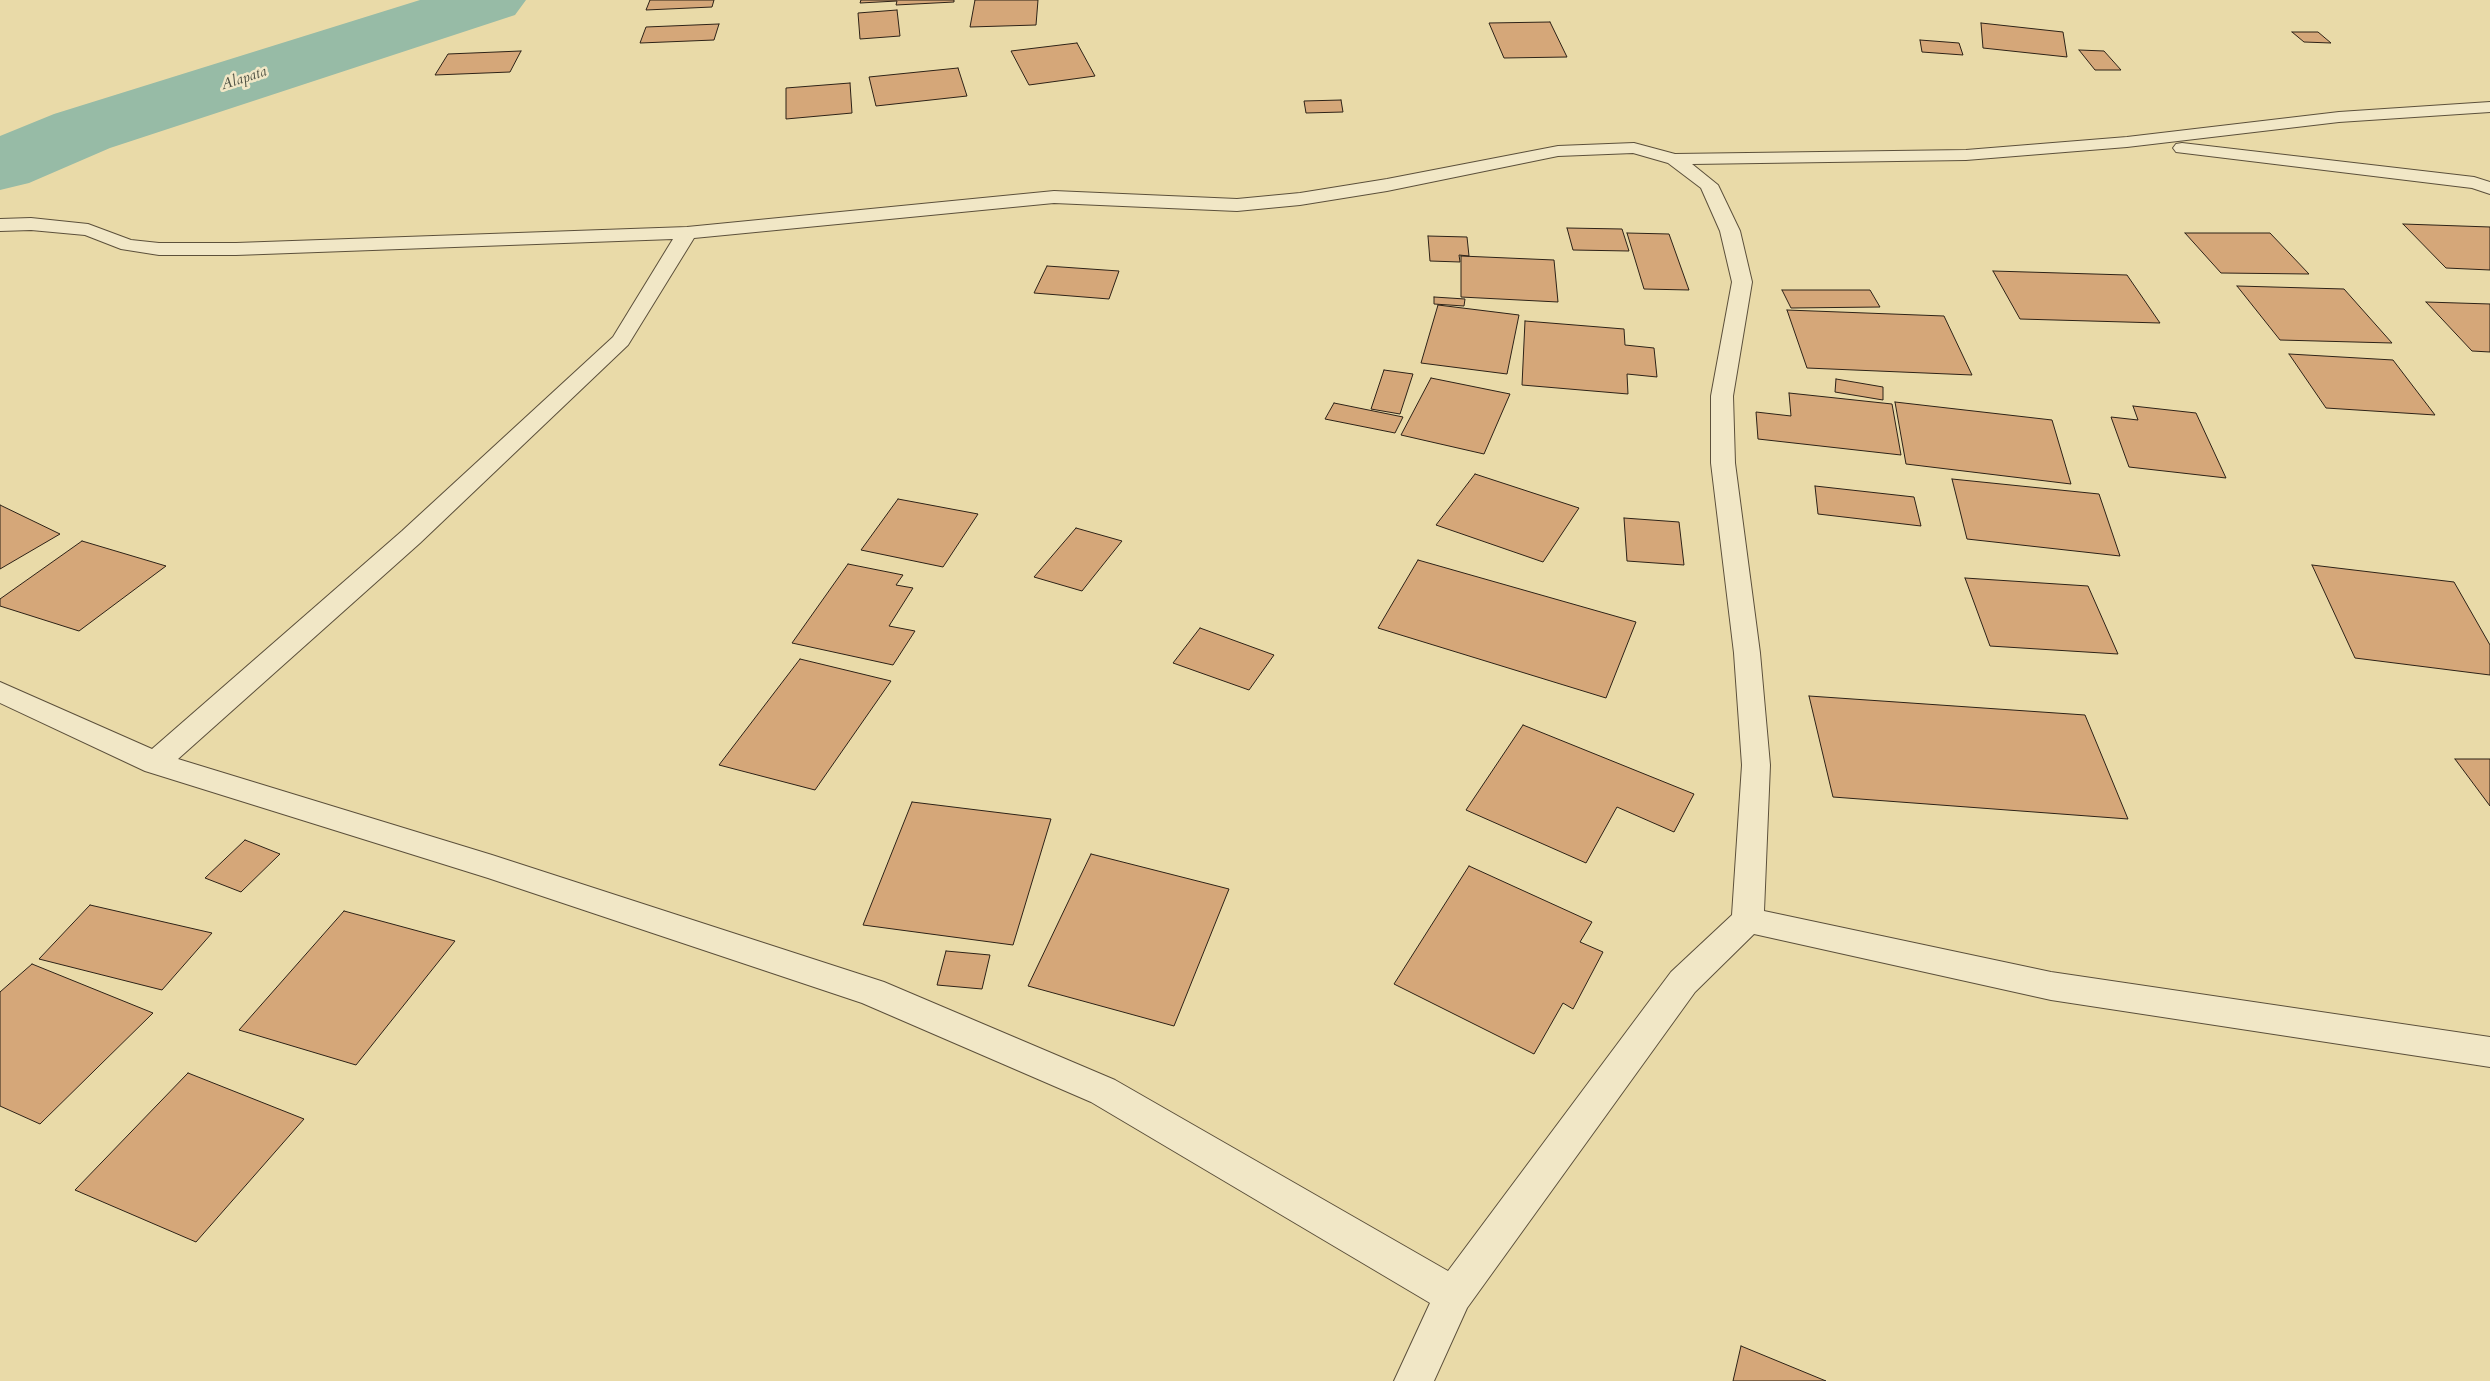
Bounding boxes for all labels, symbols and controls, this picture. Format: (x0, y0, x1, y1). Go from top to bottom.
water label: Alapata (219, 63, 269, 95)

